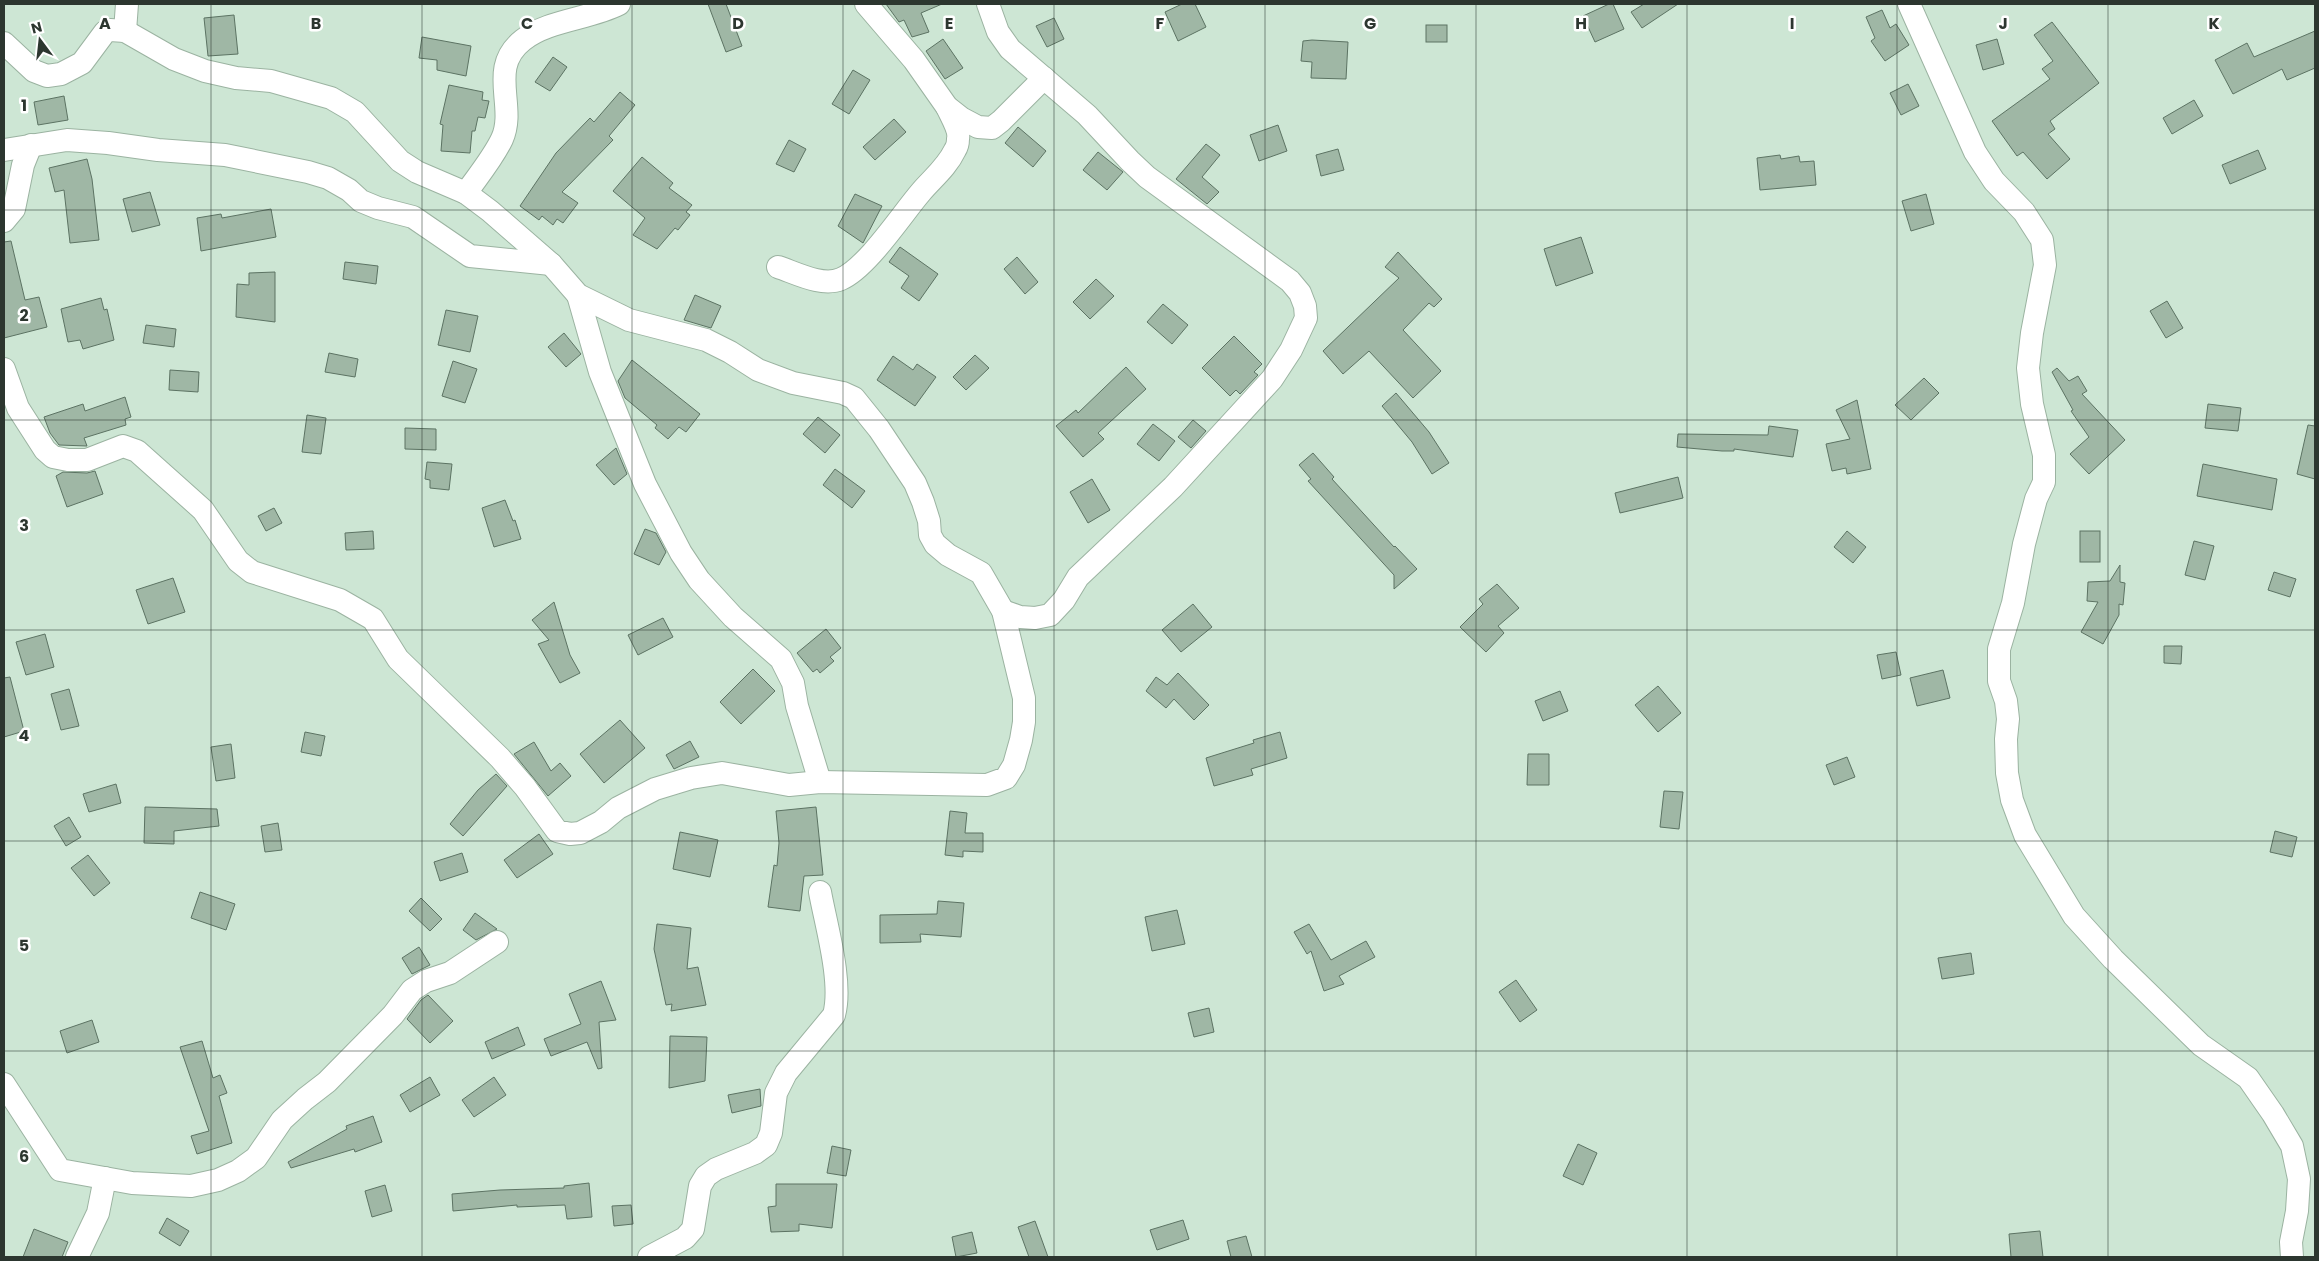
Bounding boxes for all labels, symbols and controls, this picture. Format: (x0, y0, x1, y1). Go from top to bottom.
text: A (99, 12, 111, 35)
text: B (311, 12, 321, 35)
text: C (521, 12, 533, 35)
text: D (732, 12, 744, 35)
text: E (945, 12, 953, 35)
text: F (1156, 12, 1165, 35)
text: G (1364, 12, 1376, 35)
text: H (1575, 12, 1587, 35)
text: I (1790, 12, 1794, 35)
text: J (1998, 12, 2008, 35)
text: K (2208, 12, 2220, 35)
north arrow (15, 15, 65, 65)
text: N (29, 16, 44, 38)
text: 1 (21, 94, 27, 117)
text: 2 (19, 304, 29, 327)
text: 3 (19, 514, 29, 537)
text: 4 (19, 724, 30, 747)
text: 5 (19, 934, 29, 957)
text: 6 (19, 1145, 29, 1168)

